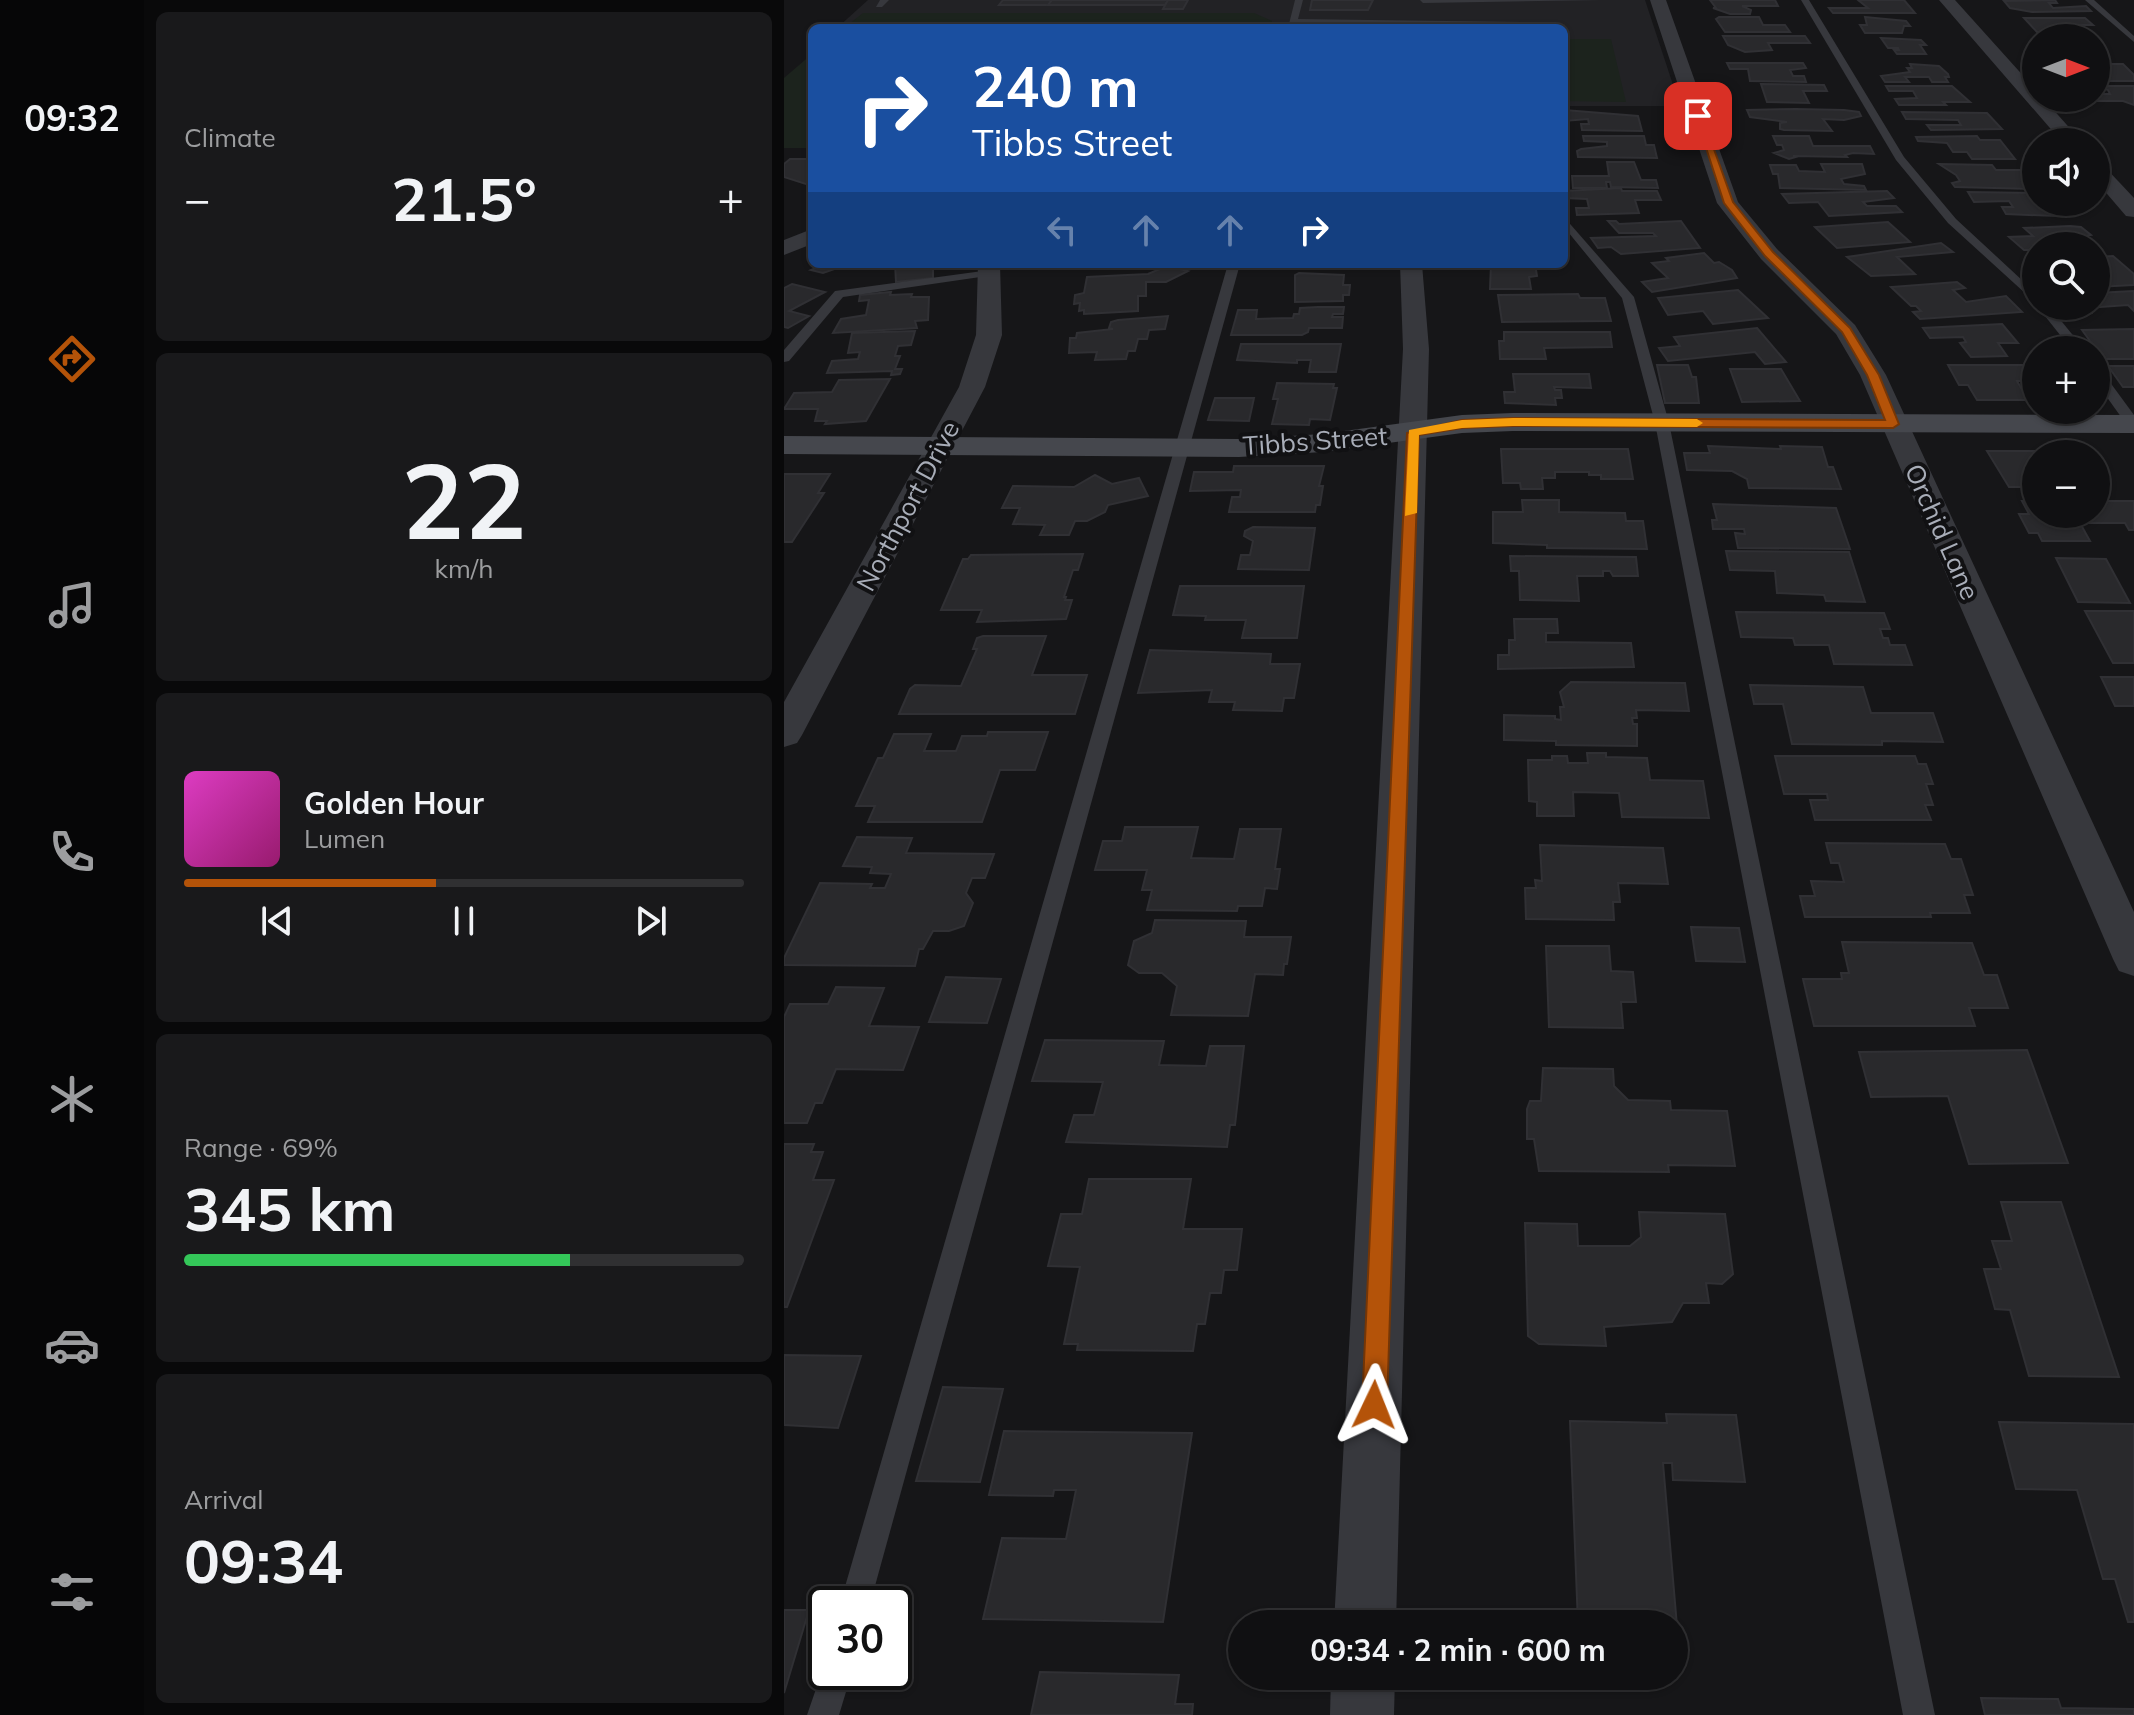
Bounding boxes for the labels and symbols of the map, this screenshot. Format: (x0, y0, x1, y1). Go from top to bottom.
north arrow (2022, 24, 2110, 112)
pin (1664, 82, 1732, 150)
street label: Northport Drive (849, 415, 966, 597)
street label: Tibbs Street (1242, 419, 1388, 462)
street label: Orchid Lane (1898, 459, 1987, 605)
position arrow (1332, 1363, 1416, 1447)
speed limit sign: 30 (808, 1586, 912, 1690)

